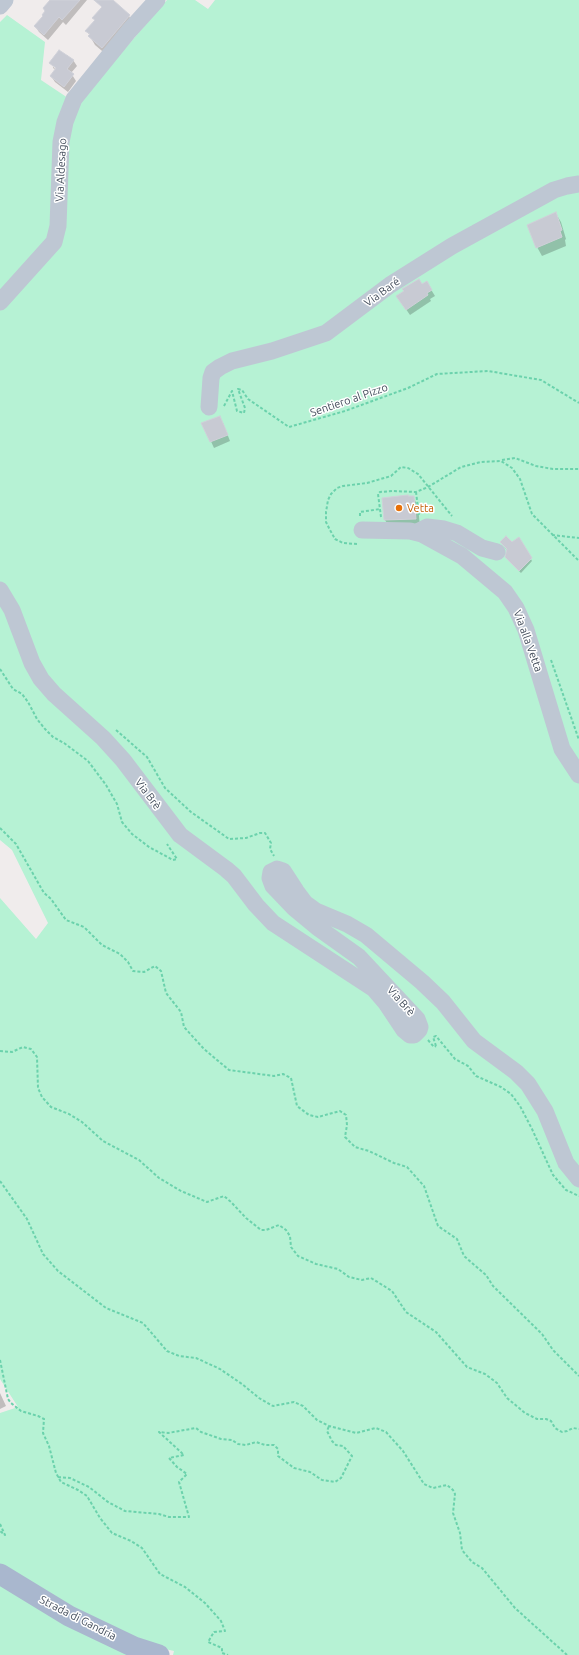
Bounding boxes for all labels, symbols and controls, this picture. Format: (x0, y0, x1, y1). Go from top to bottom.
street label: Via Aldesago (53, 138, 69, 202)
street label: Via Baré (362, 275, 402, 309)
street label: Sentiero al Pizzo (309, 381, 389, 419)
place label: Vetta (407, 501, 434, 515)
marker: Vetta (394, 503, 404, 513)
street label: Via alla Vetta (511, 608, 545, 674)
street label: Via Brè (132, 776, 164, 812)
street label: Via Brè (384, 983, 418, 1019)
street label: Strada di Gandria (37, 1593, 119, 1643)

